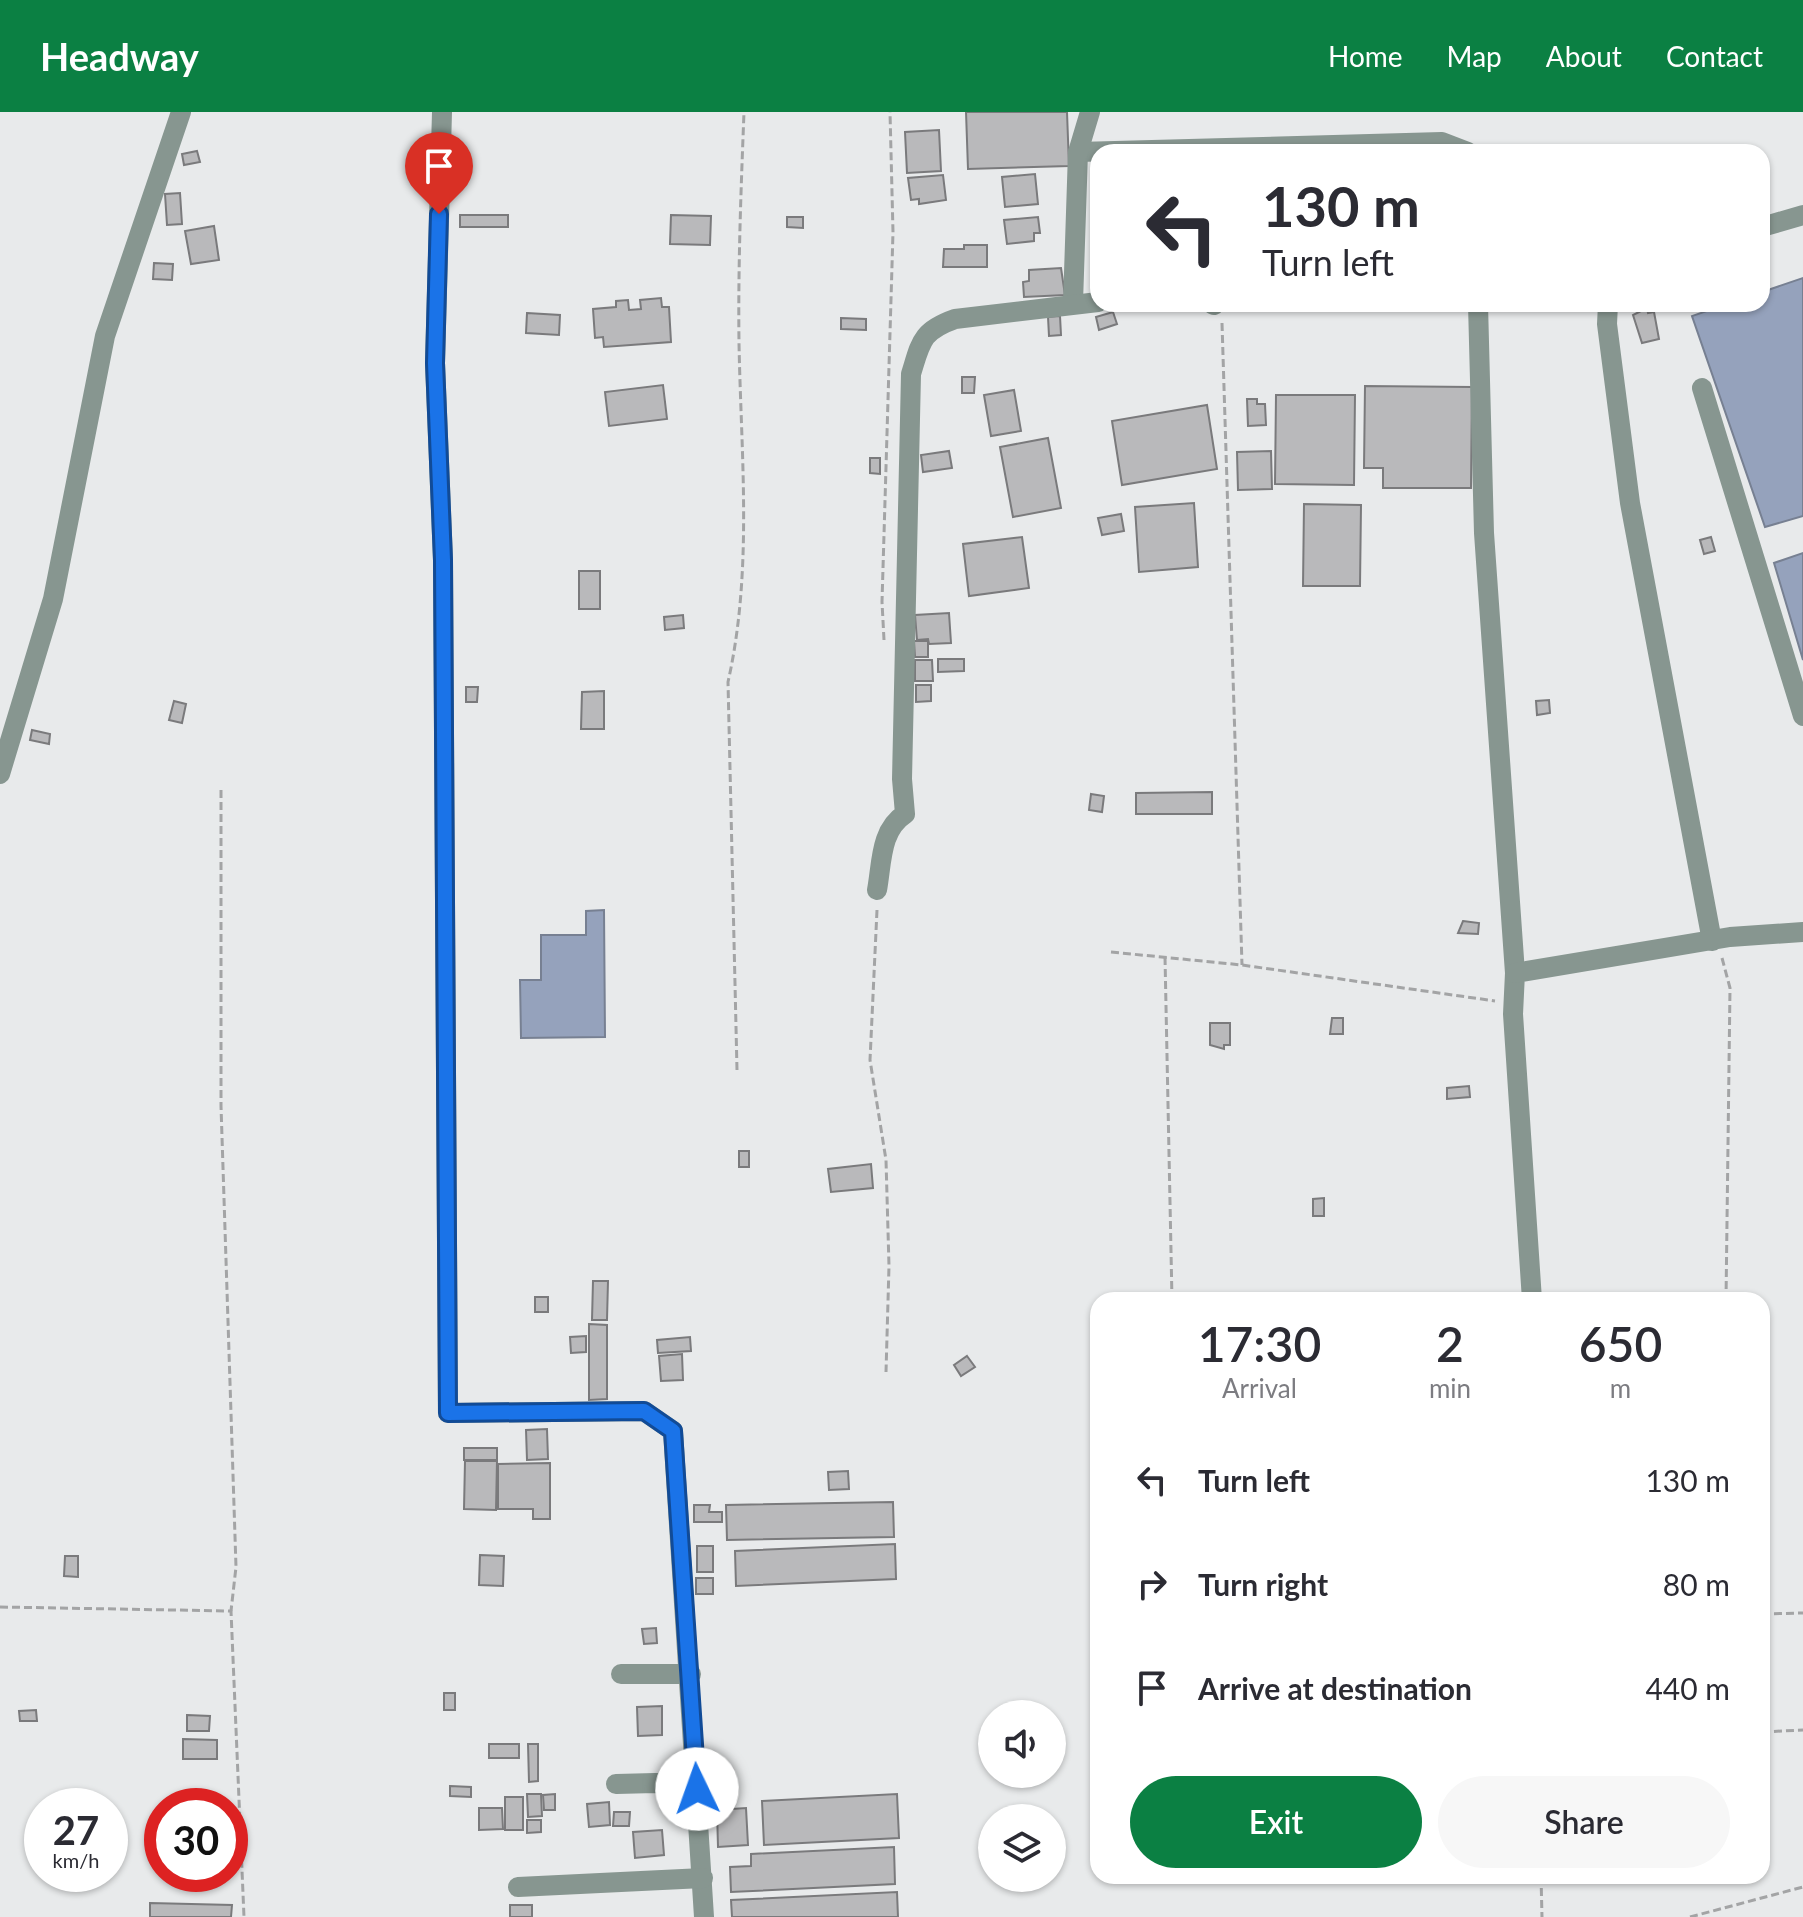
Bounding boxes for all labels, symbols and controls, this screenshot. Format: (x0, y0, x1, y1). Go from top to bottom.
text: Headway (40, 33, 199, 79)
text: Home (1328, 39, 1403, 73)
text: Map (1447, 39, 1502, 73)
text: About (1546, 39, 1622, 73)
text: Contact (1666, 39, 1763, 73)
pin (405, 132, 473, 214)
icon: arrive (417, 144, 461, 188)
text: 130 m (1262, 172, 1420, 239)
icon: left (1130, 176, 1234, 280)
text: Turn left (1262, 240, 1394, 284)
text: 17:30 (1198, 1315, 1321, 1372)
text: 2 (1436, 1315, 1464, 1372)
text: 650 (1579, 1315, 1662, 1372)
text: Arrival (1222, 1372, 1297, 1404)
text: min (1429, 1372, 1471, 1404)
text: m (1610, 1372, 1631, 1404)
icon: left (1130, 1458, 1174, 1502)
text: Turn left (1198, 1462, 1310, 1498)
text: 130 m (1645, 1462, 1730, 1498)
icon: right (1130, 1562, 1174, 1606)
text: Turn right (1198, 1566, 1328, 1602)
text: 80 m (1663, 1566, 1730, 1602)
icon: arrive (1130, 1666, 1174, 1710)
text: Arrive at destination (1198, 1670, 1472, 1706)
text: 440 m (1645, 1670, 1730, 1706)
map controls (978, 1700, 1066, 1892)
button: sound (978, 1700, 1066, 1788)
position arrow (655, 1747, 739, 1831)
button: Exit (1130, 1776, 1422, 1868)
button: Share (1438, 1776, 1730, 1868)
speed limit sign: 30 (144, 1788, 248, 1892)
button: layers (978, 1804, 1066, 1892)
text: 27 (53, 1806, 99, 1854)
text: km/h (53, 1848, 99, 1872)

